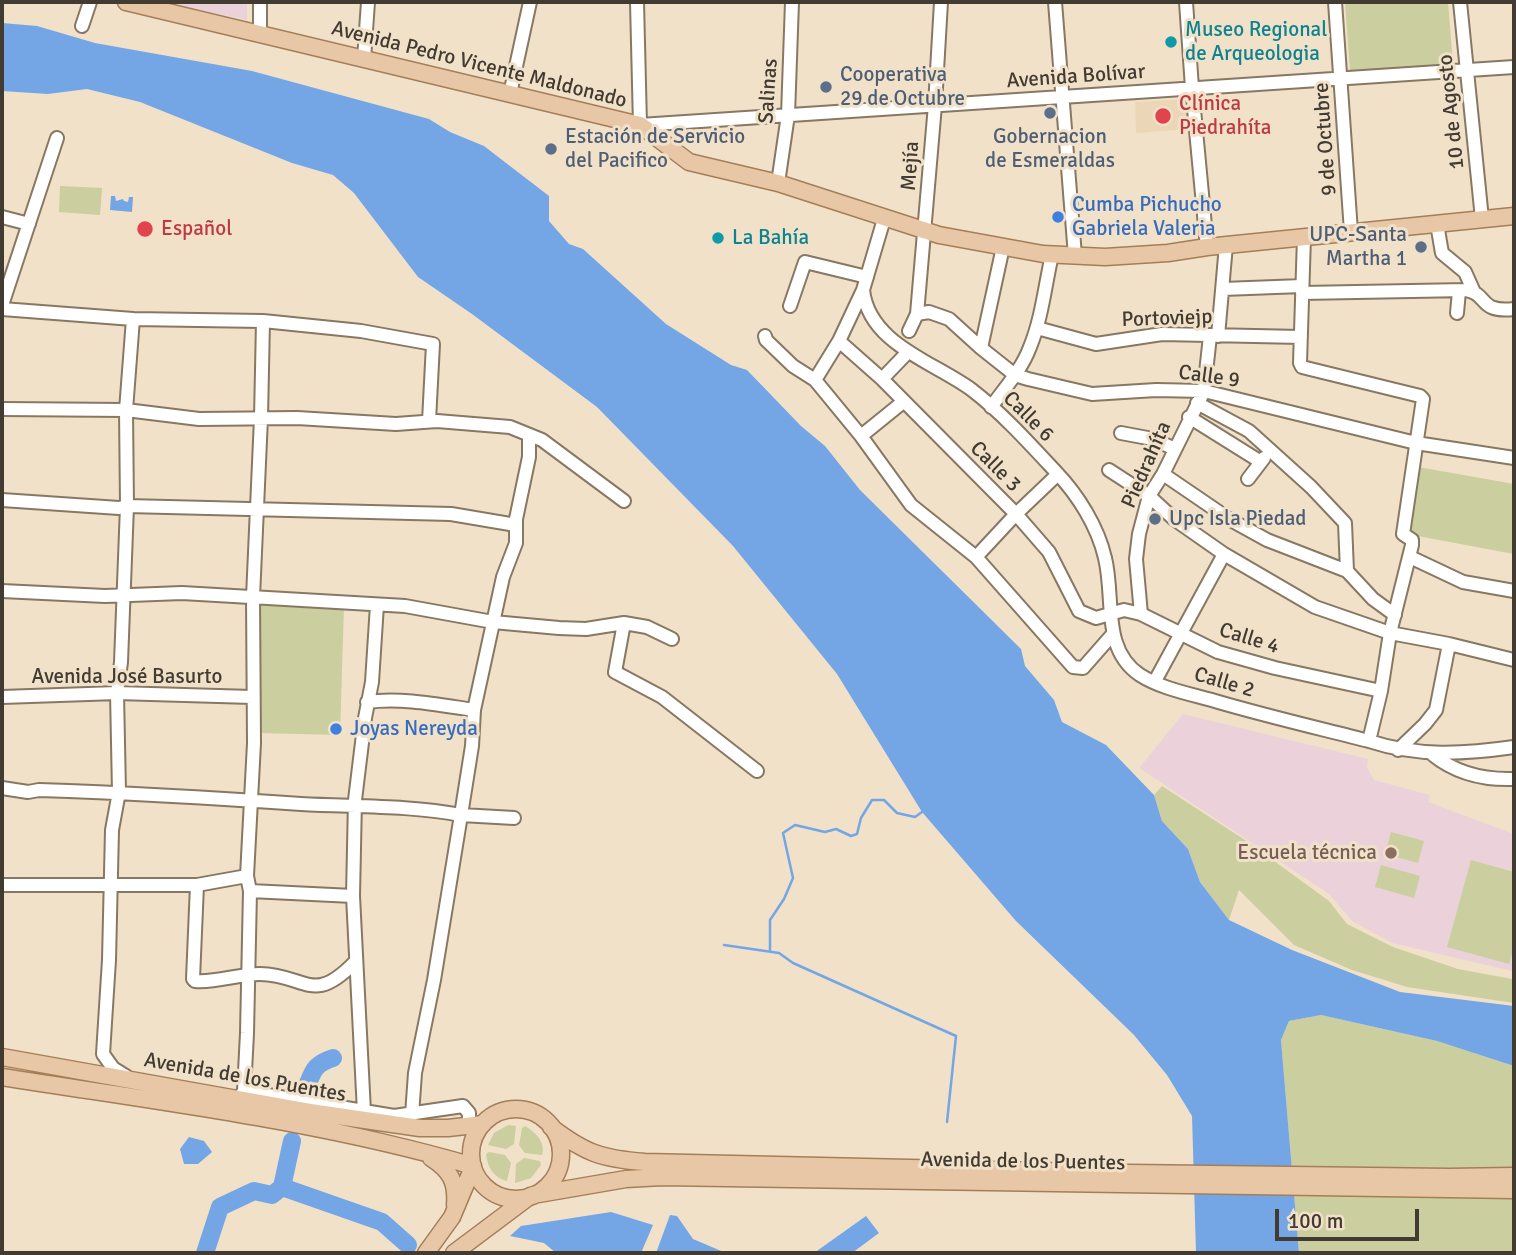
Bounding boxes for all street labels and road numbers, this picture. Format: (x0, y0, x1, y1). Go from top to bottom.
street label: Avenida Pedro Vicente Maldonado (329, 16, 629, 114)
street label: 10 de Agosto (1433, 53, 1471, 171)
street label: Salinas (754, 58, 784, 124)
street label: Avenida Bolívar (1006, 60, 1146, 94)
street label: 9 de Octubre (1309, 81, 1343, 197)
street label: Mejía (897, 140, 925, 192)
street label: Portoviejp (1121, 305, 1213, 333)
street label: Calle 9 (1177, 360, 1241, 394)
street label: Calle 6 (997, 386, 1059, 448)
street label: Piedrahíta (1117, 418, 1177, 512)
street label: Calle 3 (964, 436, 1026, 498)
street label: Calle 4 (1216, 618, 1282, 660)
street label: Calle 2 (1191, 662, 1257, 704)
street label: Avenida José Basurto (32, 664, 222, 690)
street label: Avenida de los Puentes (142, 1048, 348, 1108)
street label: Avenida de los Puentes (920, 1148, 1126, 1176)

